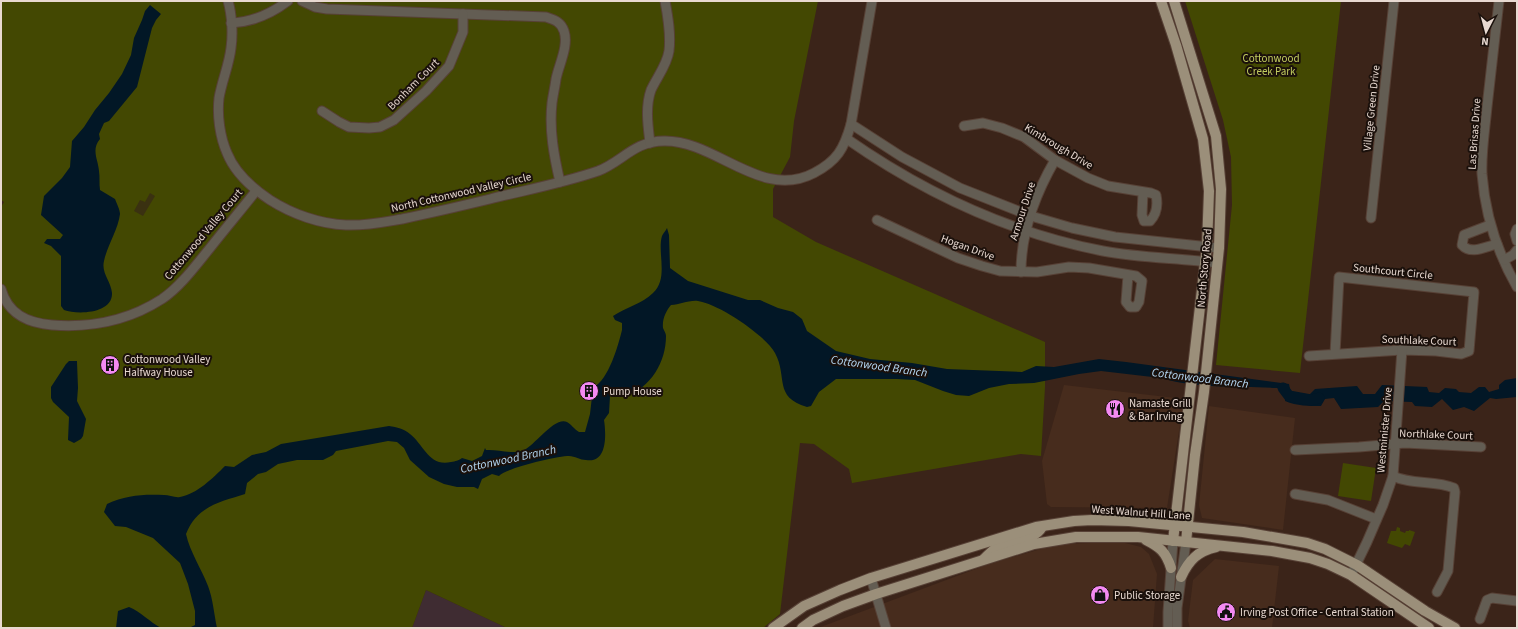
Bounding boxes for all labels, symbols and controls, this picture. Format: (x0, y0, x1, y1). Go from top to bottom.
north arrow (1466, 12, 1506, 52)
text: N (1481, 34, 1489, 49)
park label: Cottonwood Creek Park (1243, 51, 1300, 79)
street label: Bonham Court (384, 55, 443, 113)
street label: Village Green Drive (1360, 64, 1384, 152)
street label: Las Brisas Drive (1465, 97, 1485, 170)
street label: Kimbrough Drive (1022, 120, 1096, 173)
street label: North Cottonwood Valley Circle (390, 169, 533, 216)
street label: Armour Drive (1006, 179, 1039, 242)
street label: Cottonwood Valley Court (161, 185, 246, 283)
street label: North Story Road (1194, 228, 1215, 308)
street label: Hogan Drive (939, 231, 997, 264)
street label: Southcourt Circle (1352, 260, 1434, 283)
street label: Southlake Court (1381, 332, 1457, 349)
water label: Cottonwood Branch (829, 351, 928, 382)
place label: Cottonwood Valley Halfway House (124, 352, 210, 380)
building icon: Cottonwood Valley Halfway House (99, 354, 121, 376)
water label: Cottonwood Branch (1151, 364, 1249, 393)
building icon: Pump House (578, 380, 600, 402)
place label: Pump House (603, 384, 662, 399)
street label: Westminister Drive (1373, 386, 1396, 474)
place label: Namaste Grill & Bar Irving (1129, 396, 1191, 424)
restaurant icon: Namaste Grill & Bar Irving (1104, 398, 1126, 420)
street label: Northlake Court (1399, 426, 1473, 443)
water label: Cottonwood Branch (459, 441, 558, 478)
street label: West Walnut Hill Lane (1091, 502, 1192, 523)
shop icon: Public Storage (1089, 584, 1111, 606)
place label: Public Storage (1114, 588, 1181, 603)
public building icon: Irving Post Office - Central Station (1215, 601, 1237, 623)
place label: Irving Post Office - Central Station (1240, 605, 1394, 620)

